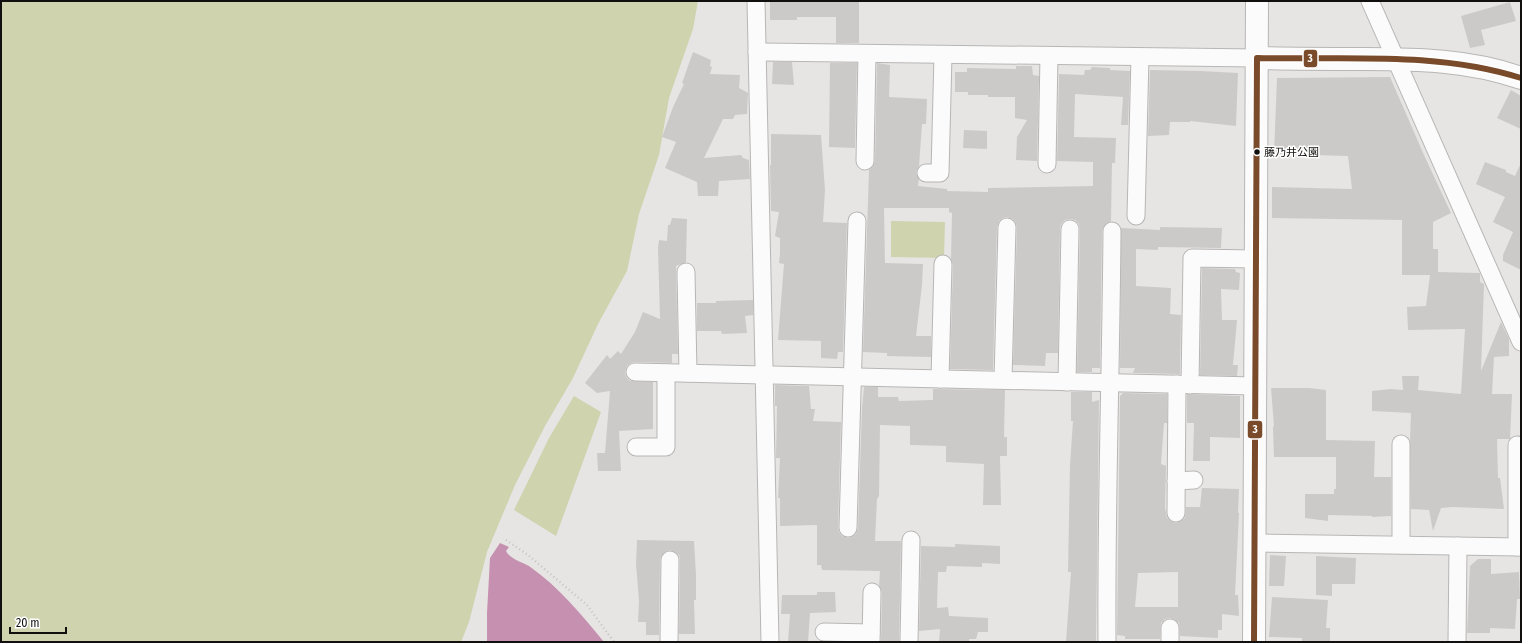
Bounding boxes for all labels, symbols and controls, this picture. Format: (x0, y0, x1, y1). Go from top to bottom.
line badge: 3 (1303, 49, 1318, 68)
text: 3 (1306, 52, 1313, 65)
place label: 藤乃井公園 (1264, 146, 1319, 159)
marker: 藤乃井公園 (1252, 147, 1262, 157)
line badge: 3 (1247, 420, 1263, 439)
text: 3 (1251, 423, 1258, 436)
scale bar (10, 609, 66, 635)
text: 20 m (16, 616, 40, 630)

